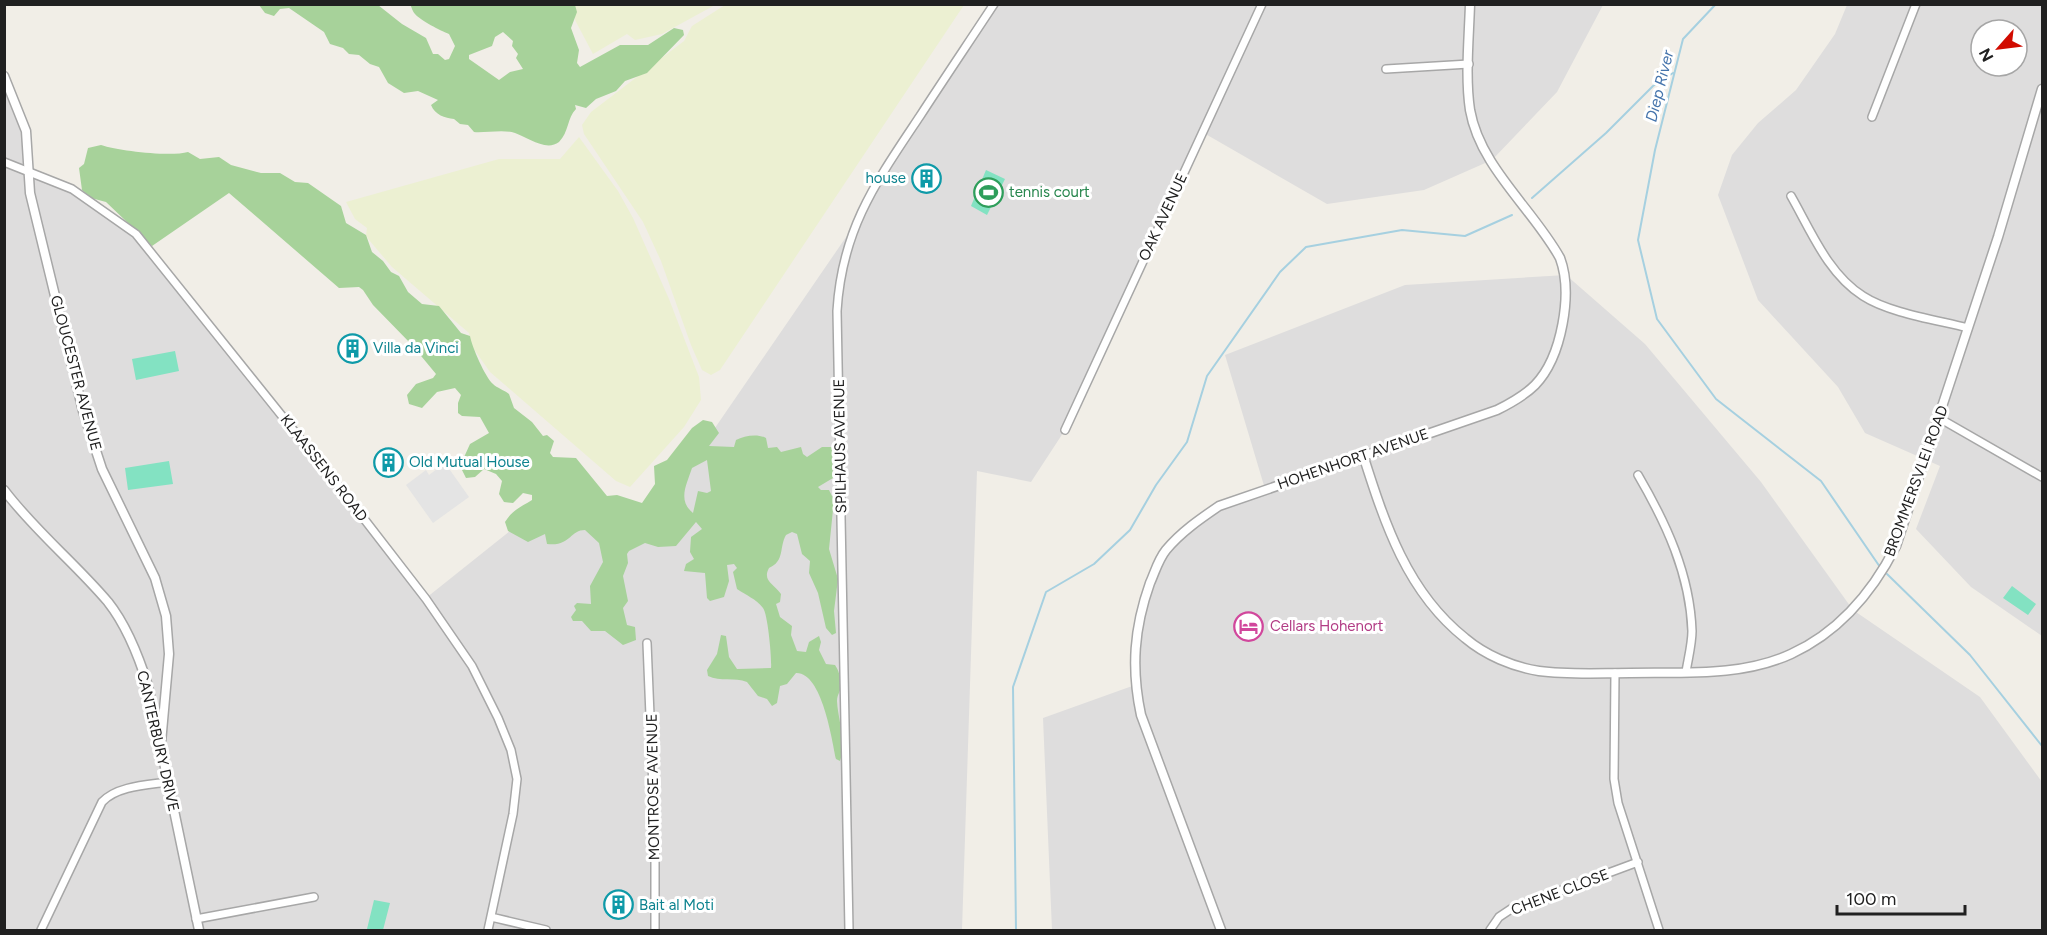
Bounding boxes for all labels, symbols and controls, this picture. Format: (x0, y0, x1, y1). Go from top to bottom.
north arrow (1969, 18, 2029, 78)
text: N (1975, 45, 1997, 65)
water label: Diep River (1641, 48, 1678, 124)
building icon: house (911, 162, 943, 194)
place label: house (865, 169, 906, 187)
street label: OAK AVENUE (1135, 170, 1191, 264)
sports icon: tennis court (972, 176, 1004, 208)
place label: tennis court (1009, 183, 1090, 201)
street label: GLOUCESTER AVENUE (47, 293, 105, 453)
building icon: Villa da Vinci (336, 332, 368, 364)
place label: Villa da Vinci (373, 339, 459, 357)
street label: SPILHAUS AVENUE (830, 379, 850, 513)
street label: BROMMERSVLEI ROAD (1880, 403, 1952, 559)
street label: KLAASSENS ROAD (277, 411, 371, 525)
street label: HOHENHORT AVENUE (1275, 425, 1431, 493)
building icon: Old Mutual House (372, 446, 404, 478)
place label: Old Mutual House (409, 453, 530, 471)
hotel icon: Cellars Hohenort (1233, 610, 1265, 642)
place label: Cellars Hohenort (1270, 617, 1384, 635)
street label: CANTERBURY DRIVE (133, 669, 183, 813)
street label: MONTROSE AVENUE (643, 713, 663, 861)
street label: CHENE CLOSE (1509, 865, 1611, 919)
scale bar (1837, 878, 1964, 916)
text: 100 m (1846, 888, 1896, 910)
building icon: Bait al Moti (602, 889, 634, 921)
place label: Bait al Moti (639, 896, 714, 914)

